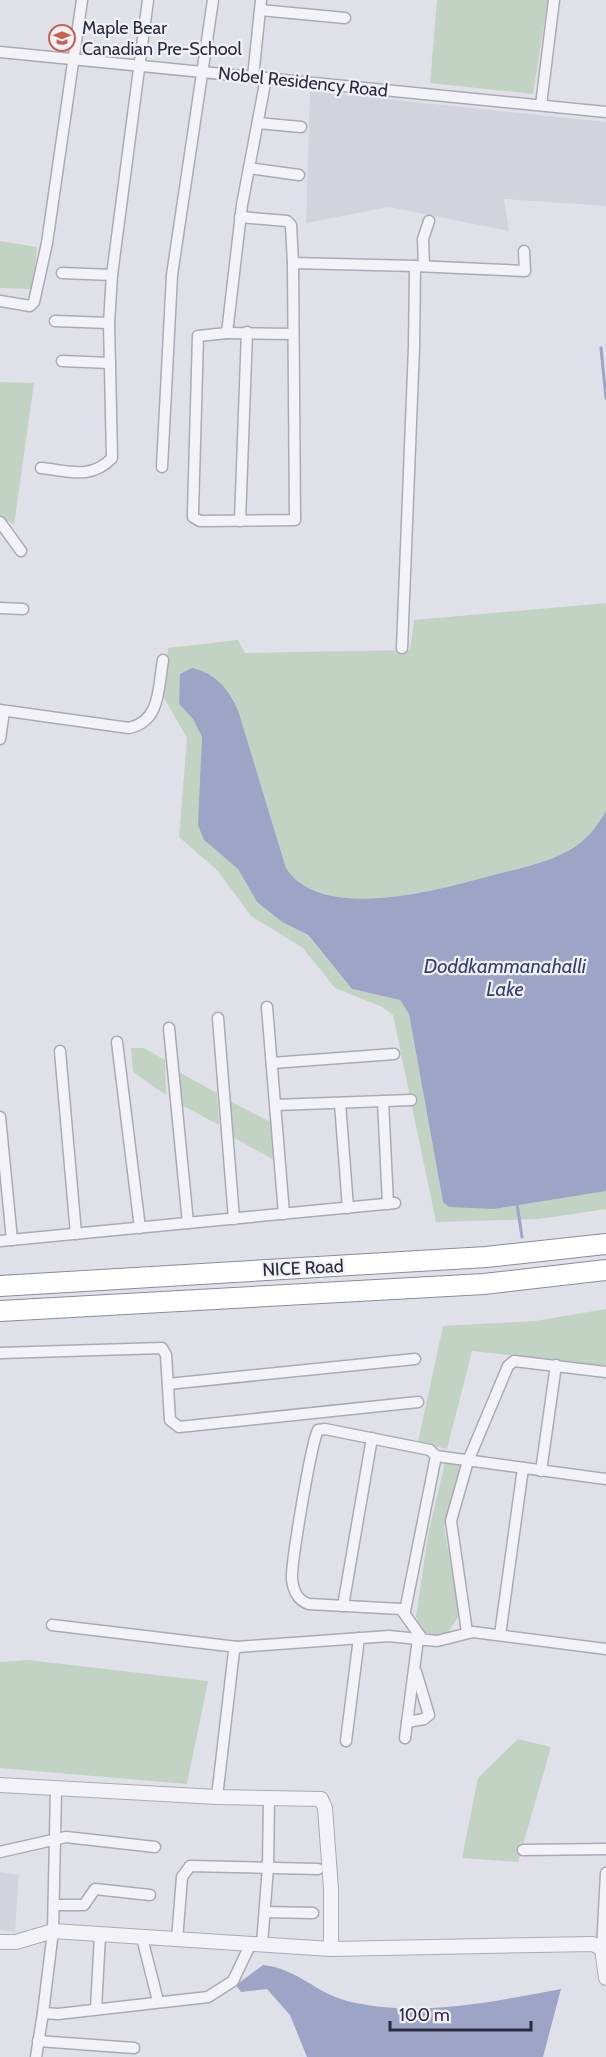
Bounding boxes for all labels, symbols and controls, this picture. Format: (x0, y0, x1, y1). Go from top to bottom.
place label: Maple Bear Canadian Pre-School (82, 17, 242, 60)
school or university icon: Maple Bear Canadian Pre-School (47, 23, 77, 53)
street label: Nobel Residency Road (217, 62, 389, 102)
water label: Doddkammanahalli Lake (424, 954, 587, 1001)
street label: NICE Road (262, 1255, 344, 1281)
scale bar (390, 1994, 531, 2032)
text: 100 m (399, 2004, 450, 2026)

